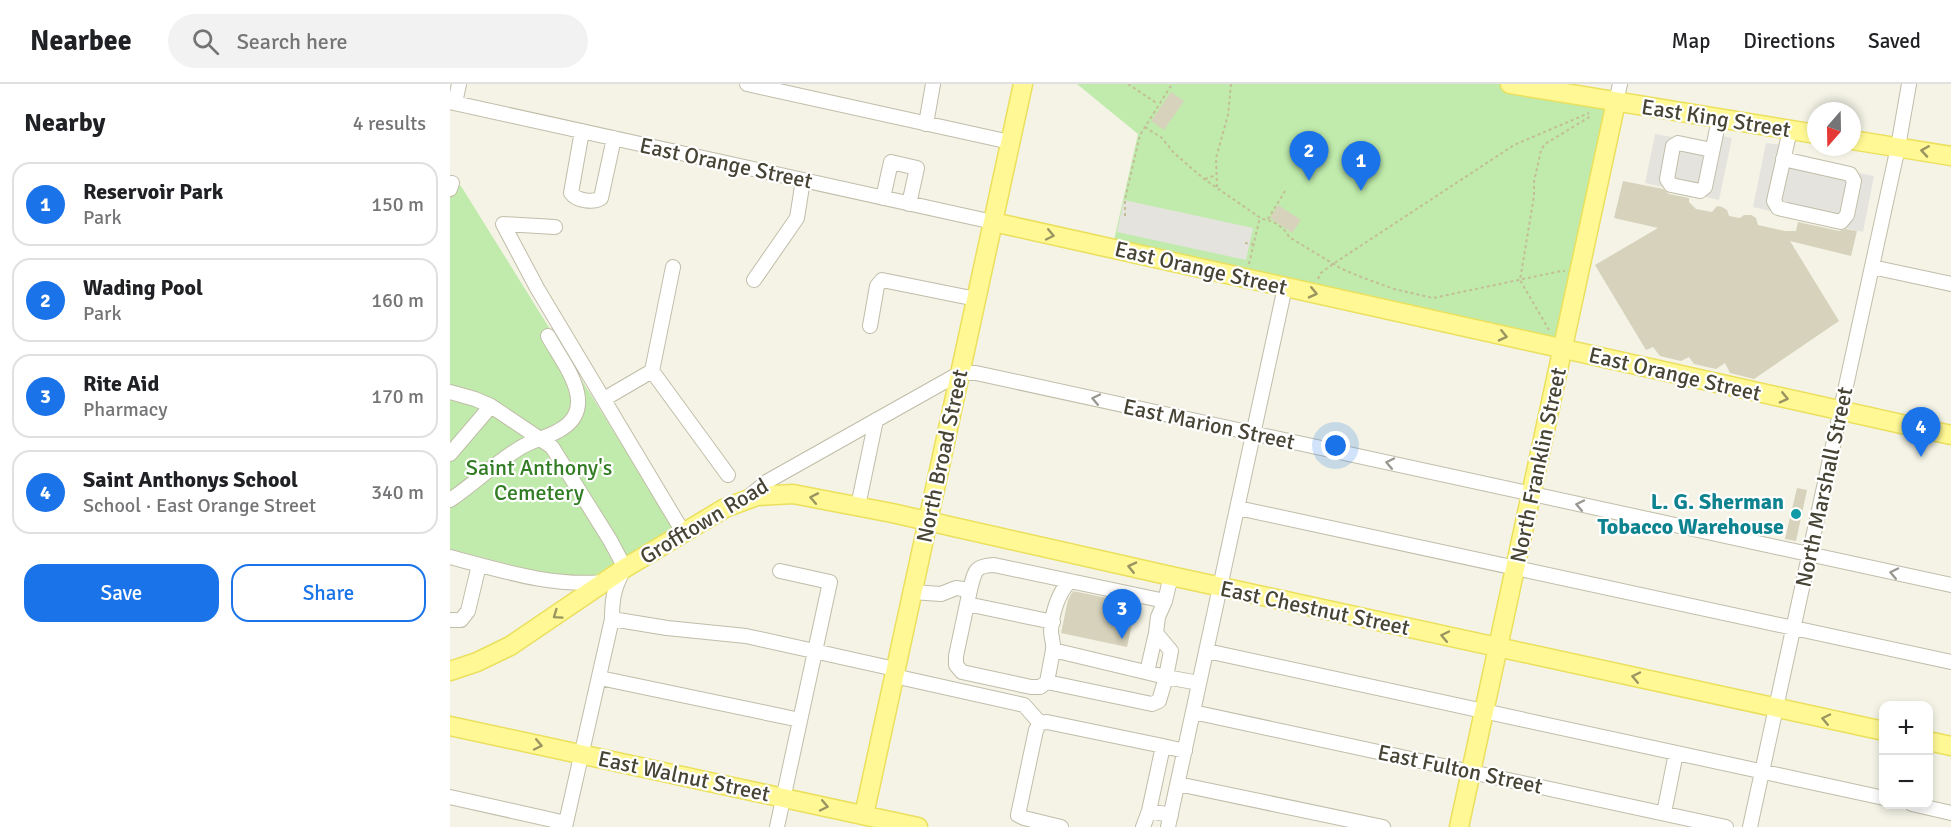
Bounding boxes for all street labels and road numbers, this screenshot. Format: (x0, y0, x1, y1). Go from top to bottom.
street label: East King Street (1640, 93, 1793, 143)
street label: East Orange Street (637, 132, 815, 195)
street label: East Orange Street (1112, 235, 1290, 301)
street label: East Orange Street (1586, 341, 1764, 407)
street label: North Franklin Street (1504, 365, 1572, 565)
street label: North Broad Street (910, 367, 974, 545)
street label: North Marshall Street (1790, 384, 1858, 590)
street label: East Marion Street (1121, 393, 1297, 455)
street label: Grofftown Road (635, 472, 773, 570)
street label: East Chestnut Street (1218, 575, 1413, 641)
street label: East Fulton Street (1375, 738, 1545, 800)
street label: East Walnut Street (596, 745, 773, 807)

